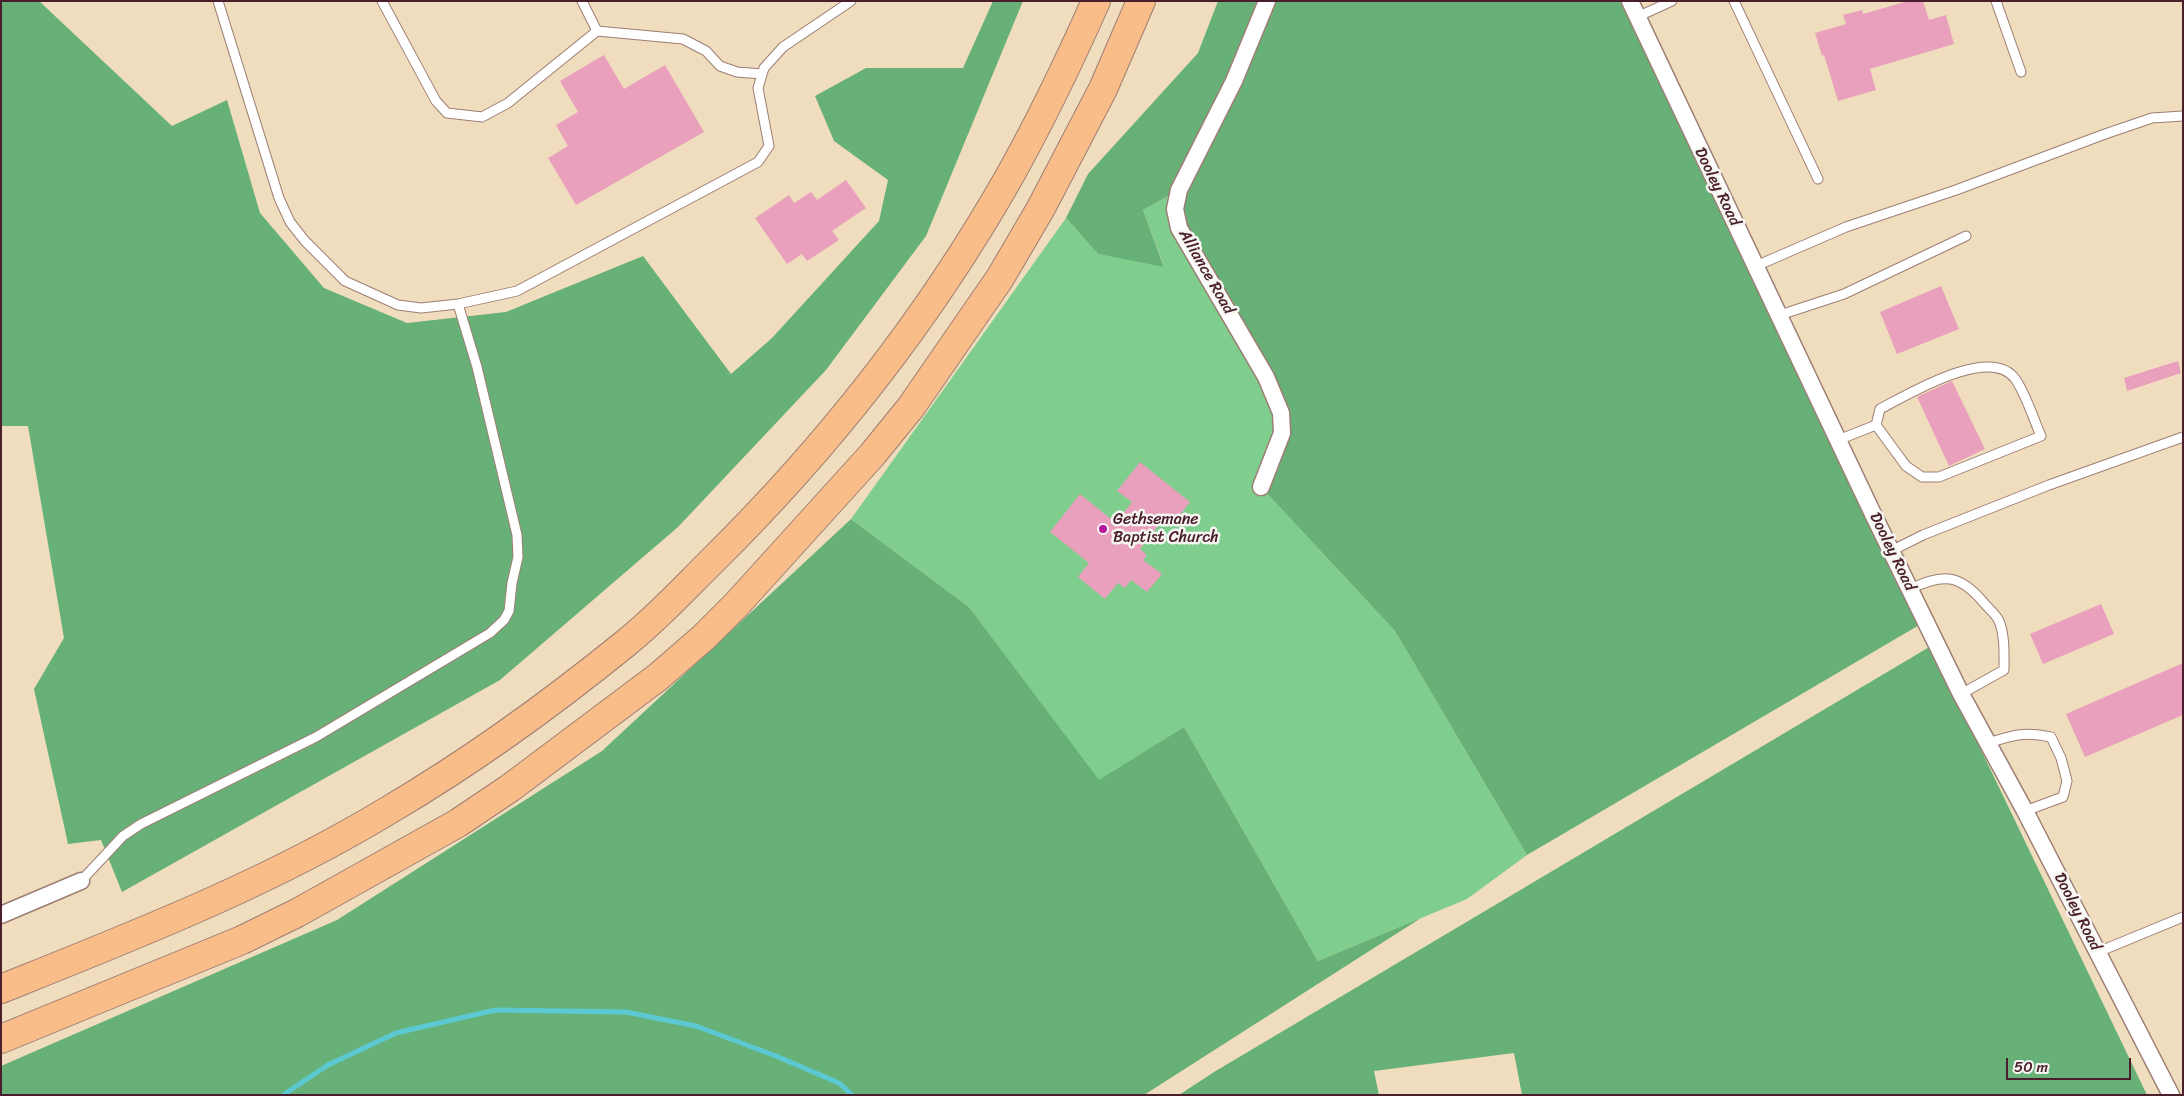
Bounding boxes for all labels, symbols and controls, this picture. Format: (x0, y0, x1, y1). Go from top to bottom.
street label: Dooley Road (1690, 145, 1744, 229)
street label: Alliance Road (1174, 226, 1238, 318)
place label: Gethsemane Baptist Church (1113, 510, 1219, 548)
street label: Dooley Road (1865, 510, 1919, 594)
marker: Gethsemane Baptist Church (1097, 523, 1109, 535)
street label: Dooley Road (2049, 870, 2105, 954)
scale bar (2009, 1048, 2134, 1080)
text: 50 m (2014, 1054, 2048, 1080)

